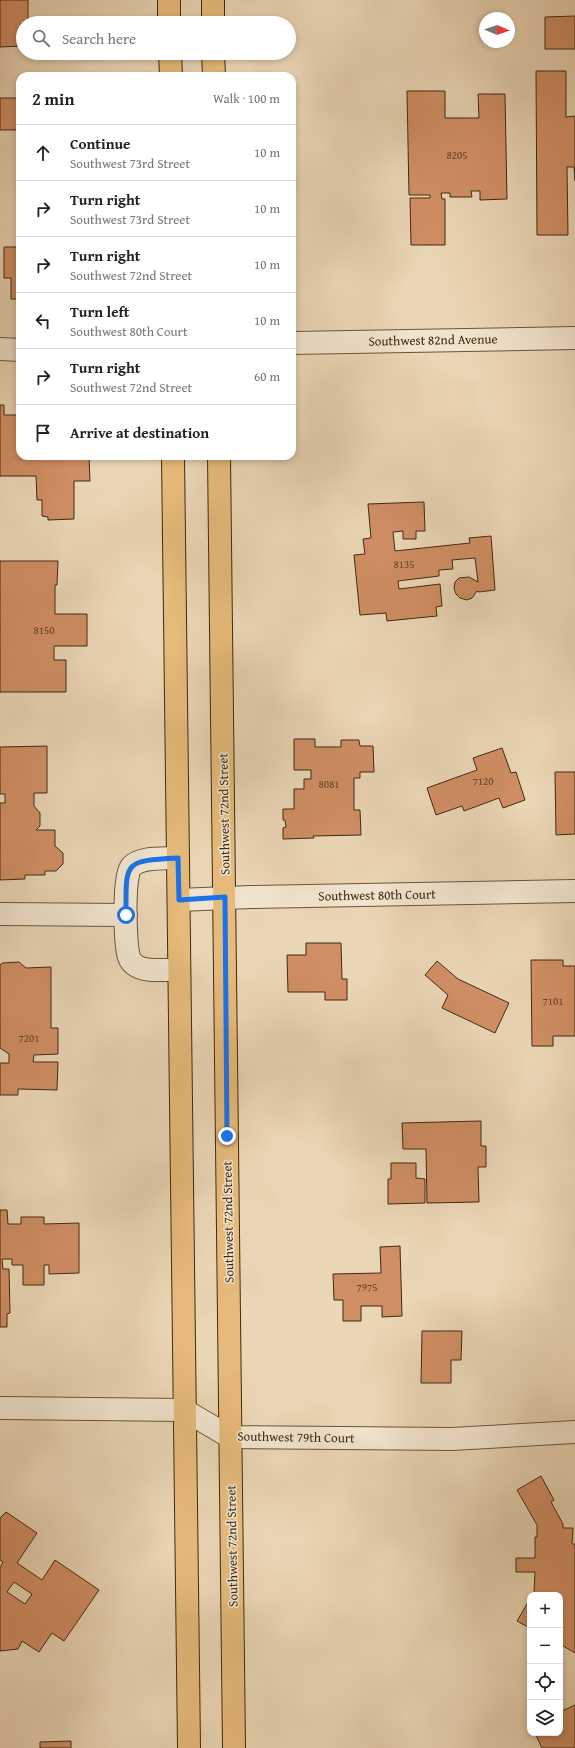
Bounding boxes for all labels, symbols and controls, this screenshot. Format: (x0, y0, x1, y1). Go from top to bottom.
north arrow (479, 12, 515, 48)
search box (16, 16, 296, 60)
icon: search (30, 27, 52, 49)
text: Search here (62, 28, 136, 49)
text: 2 min (32, 86, 74, 111)
text: Walk · 100 m (213, 89, 280, 108)
text: Continue (70, 133, 131, 154)
icon: ahead (32, 142, 54, 164)
text: 10 m (254, 143, 280, 162)
house number: 8205 (446, 147, 468, 163)
text: Southwest 73rd Street (70, 154, 190, 173)
text: Turn right (70, 189, 141, 210)
icon: right (32, 198, 54, 220)
text: 10 m (254, 199, 280, 218)
text: Southwest 73rd Street (70, 210, 190, 229)
text: Turn right (70, 245, 141, 266)
icon: right (32, 254, 54, 276)
text: 10 m (254, 255, 280, 274)
text: Southwest 72nd Street (70, 266, 192, 285)
text: Turn left (70, 301, 129, 322)
icon: left (32, 310, 54, 332)
text: 10 m (254, 311, 280, 330)
text: Southwest 80th Court (70, 322, 188, 341)
street label: Southwest 82nd Avenue (368, 329, 498, 351)
text: Turn right (70, 357, 141, 378)
icon: right (32, 366, 54, 388)
text: 60 m (254, 367, 280, 386)
text: Southwest 72nd Street (70, 378, 192, 397)
icon: arrive (32, 422, 54, 444)
text: Arrive at destination (70, 422, 209, 443)
house number: 8135 (393, 556, 415, 572)
house number: 8150 (33, 622, 55, 638)
street label: Southwest 72nd Street (213, 752, 235, 875)
house number: 7120 (472, 773, 494, 789)
house number: 8081 (318, 776, 340, 792)
street label: Southwest 80th Court (318, 884, 436, 906)
route start (117, 906, 135, 924)
house number: 7101 (542, 993, 564, 1009)
house number: 7201 (18, 1030, 40, 1046)
route end (218, 1127, 236, 1145)
street label: Southwest 72nd Street (217, 1160, 239, 1283)
house number: 7975 (356, 1279, 378, 1295)
street label: Southwest 79th Court (237, 1426, 355, 1448)
street label: Southwest 72nd Street (221, 1484, 243, 1607)
map controls (527, 1592, 563, 1736)
button: + (527, 1592, 563, 1628)
button: − (527, 1628, 563, 1664)
button: locate (527, 1664, 563, 1700)
button: layers (527, 1700, 563, 1736)

